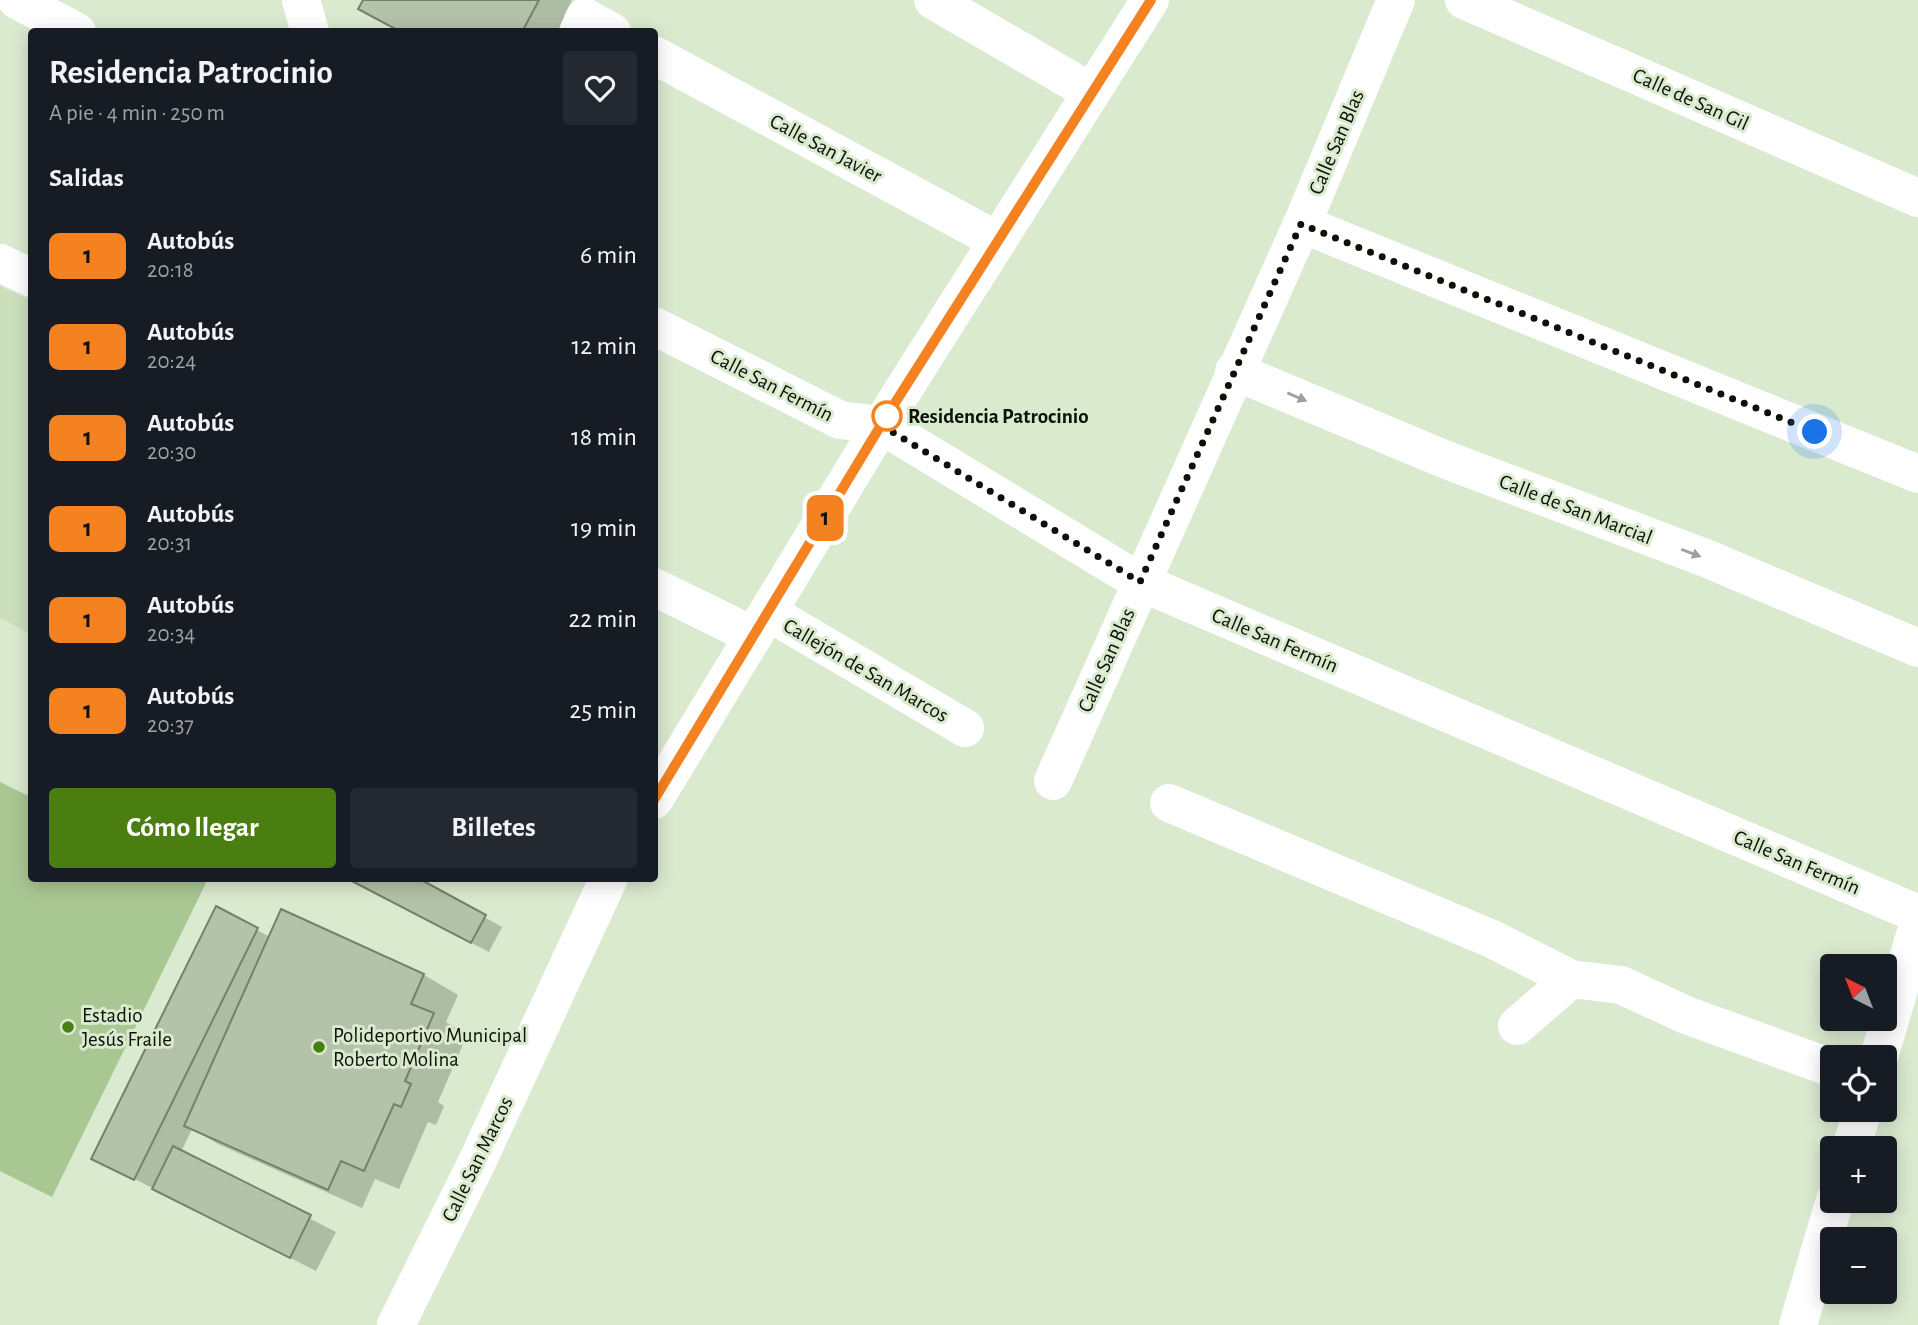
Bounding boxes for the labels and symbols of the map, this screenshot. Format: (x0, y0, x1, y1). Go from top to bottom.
street label: Calle de San Gil (1630, 65, 1752, 134)
street label: Calle San Blas (1305, 87, 1368, 198)
street label: Calle San Javier (766, 110, 885, 187)
street label: Calle San Fermín (707, 345, 837, 425)
one-way arrow (1287, 392, 1308, 403)
marker: Residencia Patrocinio (872, 401, 902, 431)
place label: Residencia Patrocinio (908, 406, 1089, 427)
your location (1797, 414, 1832, 449)
street label: Calle de San Marcial (1496, 471, 1655, 548)
line badge: 1 (802, 495, 848, 541)
one-way arrow (1681, 548, 1702, 559)
street label: Calle San Fermín (1209, 604, 1341, 676)
street label: Calle San Blas (1074, 605, 1139, 715)
street label: Callejón de San Marcos (780, 615, 952, 726)
street label: Calle San Fermín (1731, 826, 1863, 898)
north arrow (1820, 954, 1897, 1031)
place label: Estadio Jesús Fraile (82, 1005, 172, 1050)
marker: Estadio Jesús Fraile (60, 1019, 76, 1035)
place label: Polideportivo Municipal Roberto Molina (333, 1025, 527, 1070)
marker: Polideportivo Municipal Roberto Molina (311, 1039, 327, 1055)
street label: Calle San Marcos (438, 1093, 517, 1225)

